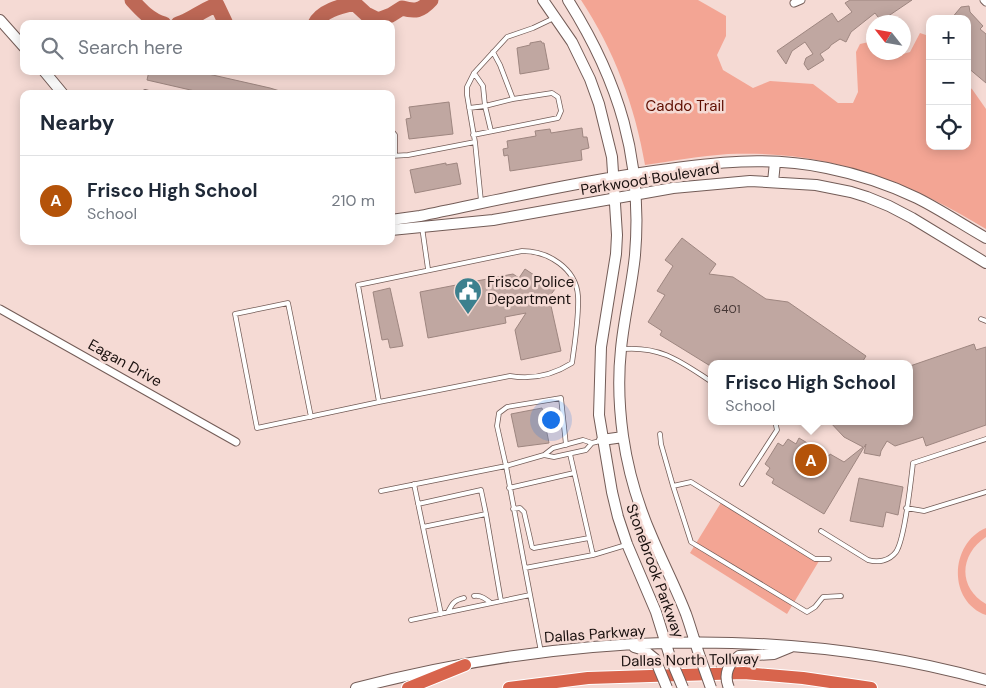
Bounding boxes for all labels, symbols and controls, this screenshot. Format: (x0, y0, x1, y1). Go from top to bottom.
north arrow (866, 15, 911, 60)
map controls (926, 15, 971, 150)
button: + (926, 15, 971, 60)
search box (20, 20, 395, 75)
icon: search (38, 34, 66, 62)
text: Search here (78, 35, 183, 60)
button: − (926, 60, 971, 105)
park label: Caddo Trail (646, 96, 724, 116)
button: locate (926, 105, 971, 150)
text: Nearby (40, 109, 114, 137)
street label: Parkwood Boulevard (579, 158, 721, 200)
text: Frisco High School (87, 178, 258, 203)
text: A (50, 190, 62, 211)
text: 210 m (331, 190, 375, 211)
text: School (87, 203, 137, 224)
place label: Frisco Police Department (487, 272, 574, 309)
public building icon: Frisco Police Department (453, 276, 483, 315)
house number: 6401 (714, 301, 740, 317)
street label: Eagan Drive (85, 335, 165, 391)
popup (708, 360, 913, 425)
text: Frisco High School (725, 370, 896, 395)
text: School (725, 395, 775, 416)
your location (538, 407, 564, 433)
pin: A (795, 441, 827, 479)
street label: Stonebrook Parkway (621, 501, 689, 642)
street label: Dallas Parkway (543, 620, 647, 648)
street label: Dallas North Tollway (621, 649, 760, 671)

